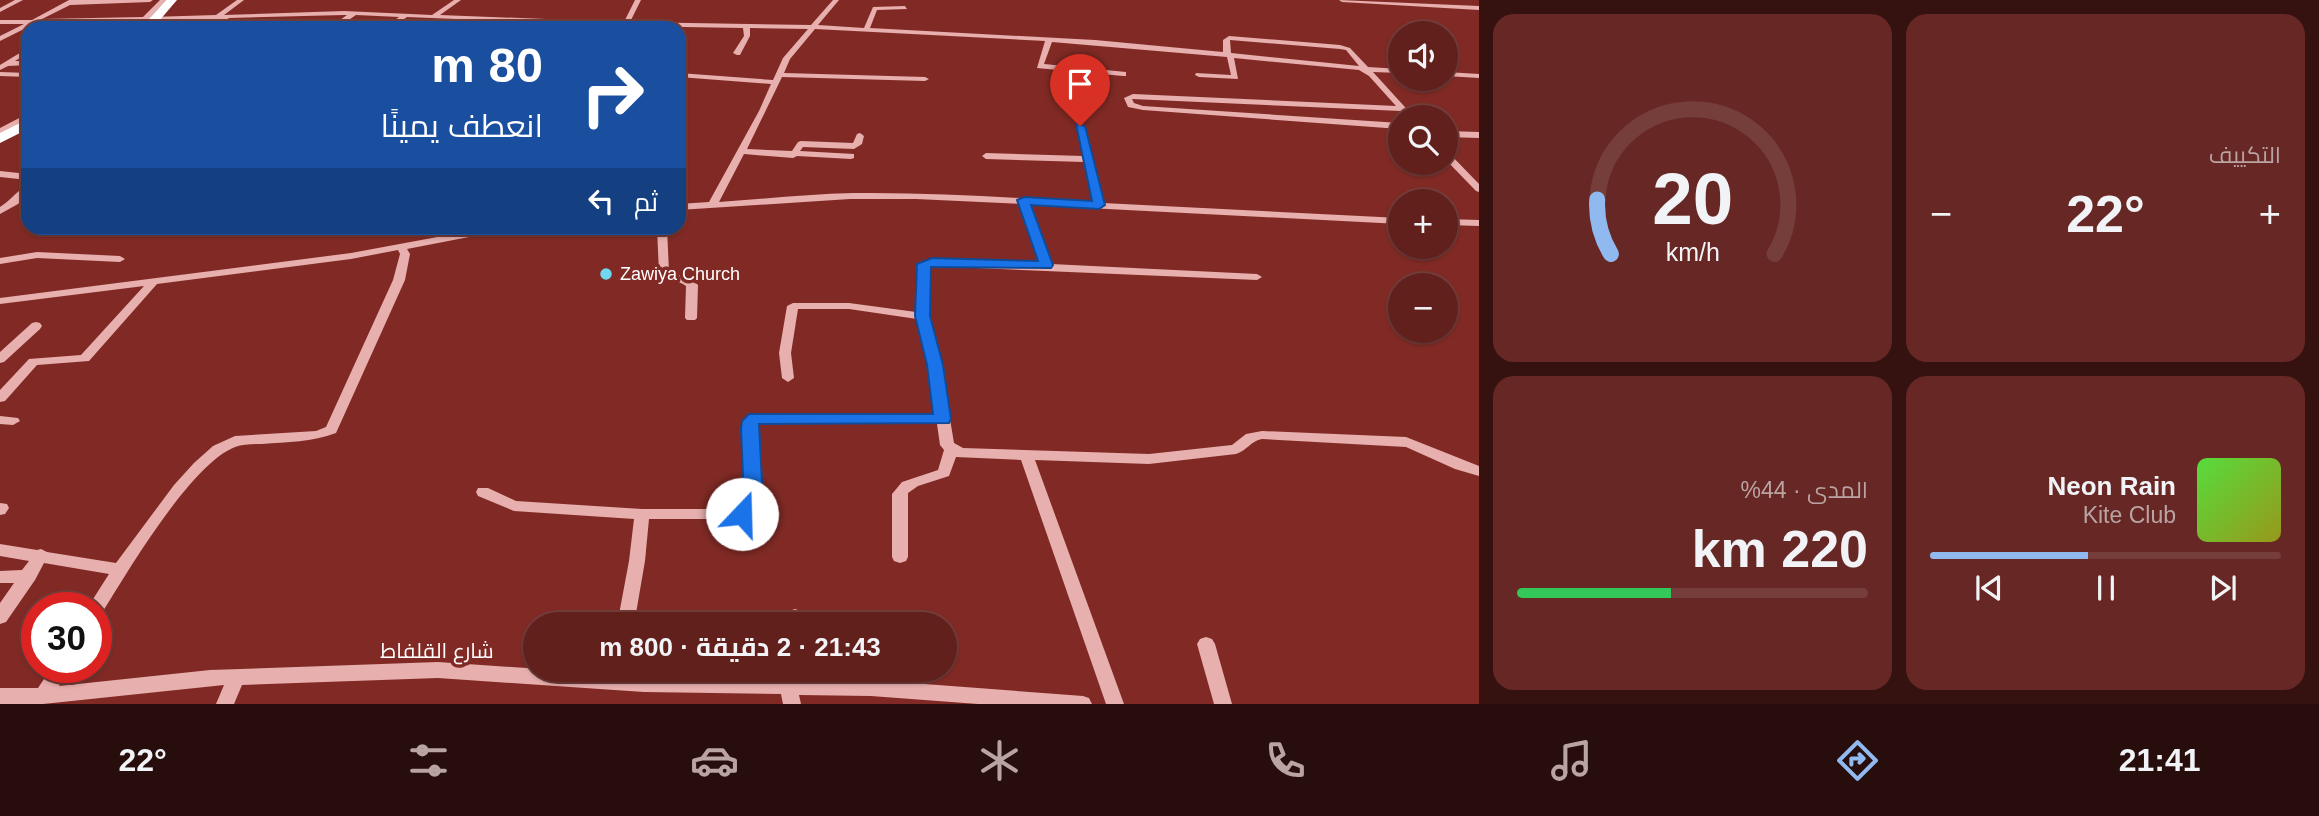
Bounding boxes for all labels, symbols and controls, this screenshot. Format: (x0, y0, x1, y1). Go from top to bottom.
map controls (1388, 21, 1458, 343)
button: sound (1388, 21, 1458, 91)
text: 80 m (431, 38, 543, 92)
icon: right (567, 49, 658, 140)
pin (1050, 54, 1110, 126)
icon: arrive (1061, 65, 1099, 103)
button: search (1388, 105, 1458, 175)
text: انعطف يمينًا (380, 108, 543, 144)
text: التكييف (2209, 142, 2281, 168)
text: 20 (1652, 158, 1733, 239)
icon: left (582, 182, 620, 220)
text: 22° (2066, 185, 2145, 243)
text: ثم (634, 187, 658, 217)
button: + (1388, 189, 1458, 259)
text: − (1930, 193, 1952, 235)
text: + (2259, 193, 2281, 235)
text: km/h (1665, 238, 1720, 266)
place label: Zawiya Church (620, 264, 740, 284)
marker: Zawiya Church (598, 266, 614, 282)
button: − (1388, 273, 1458, 343)
text: Neon Rain (2047, 471, 2176, 501)
position arrow (705, 477, 779, 551)
text: المدى · 44% (1741, 477, 1868, 503)
text: Kite Club (2083, 502, 2176, 528)
text: 220 km (1692, 520, 1868, 578)
icon: previous (1970, 569, 2008, 607)
icon: pause (2087, 569, 2125, 607)
icon: next (2204, 569, 2242, 607)
speed limit sign: 30 (21, 592, 112, 683)
text: 21:43 · 2 دقيقة · 800 m (599, 632, 881, 662)
street label: شارع القلفاط (380, 639, 494, 665)
icon: filters (404, 736, 453, 785)
icon: car (690, 736, 739, 785)
icon: climate (975, 736, 1024, 785)
icon: phone (1261, 736, 1310, 785)
icon: music (1547, 736, 1596, 785)
icon: directions (1833, 736, 1882, 785)
text: 22° (118, 742, 167, 778)
text: 21:41 (2119, 742, 2201, 778)

